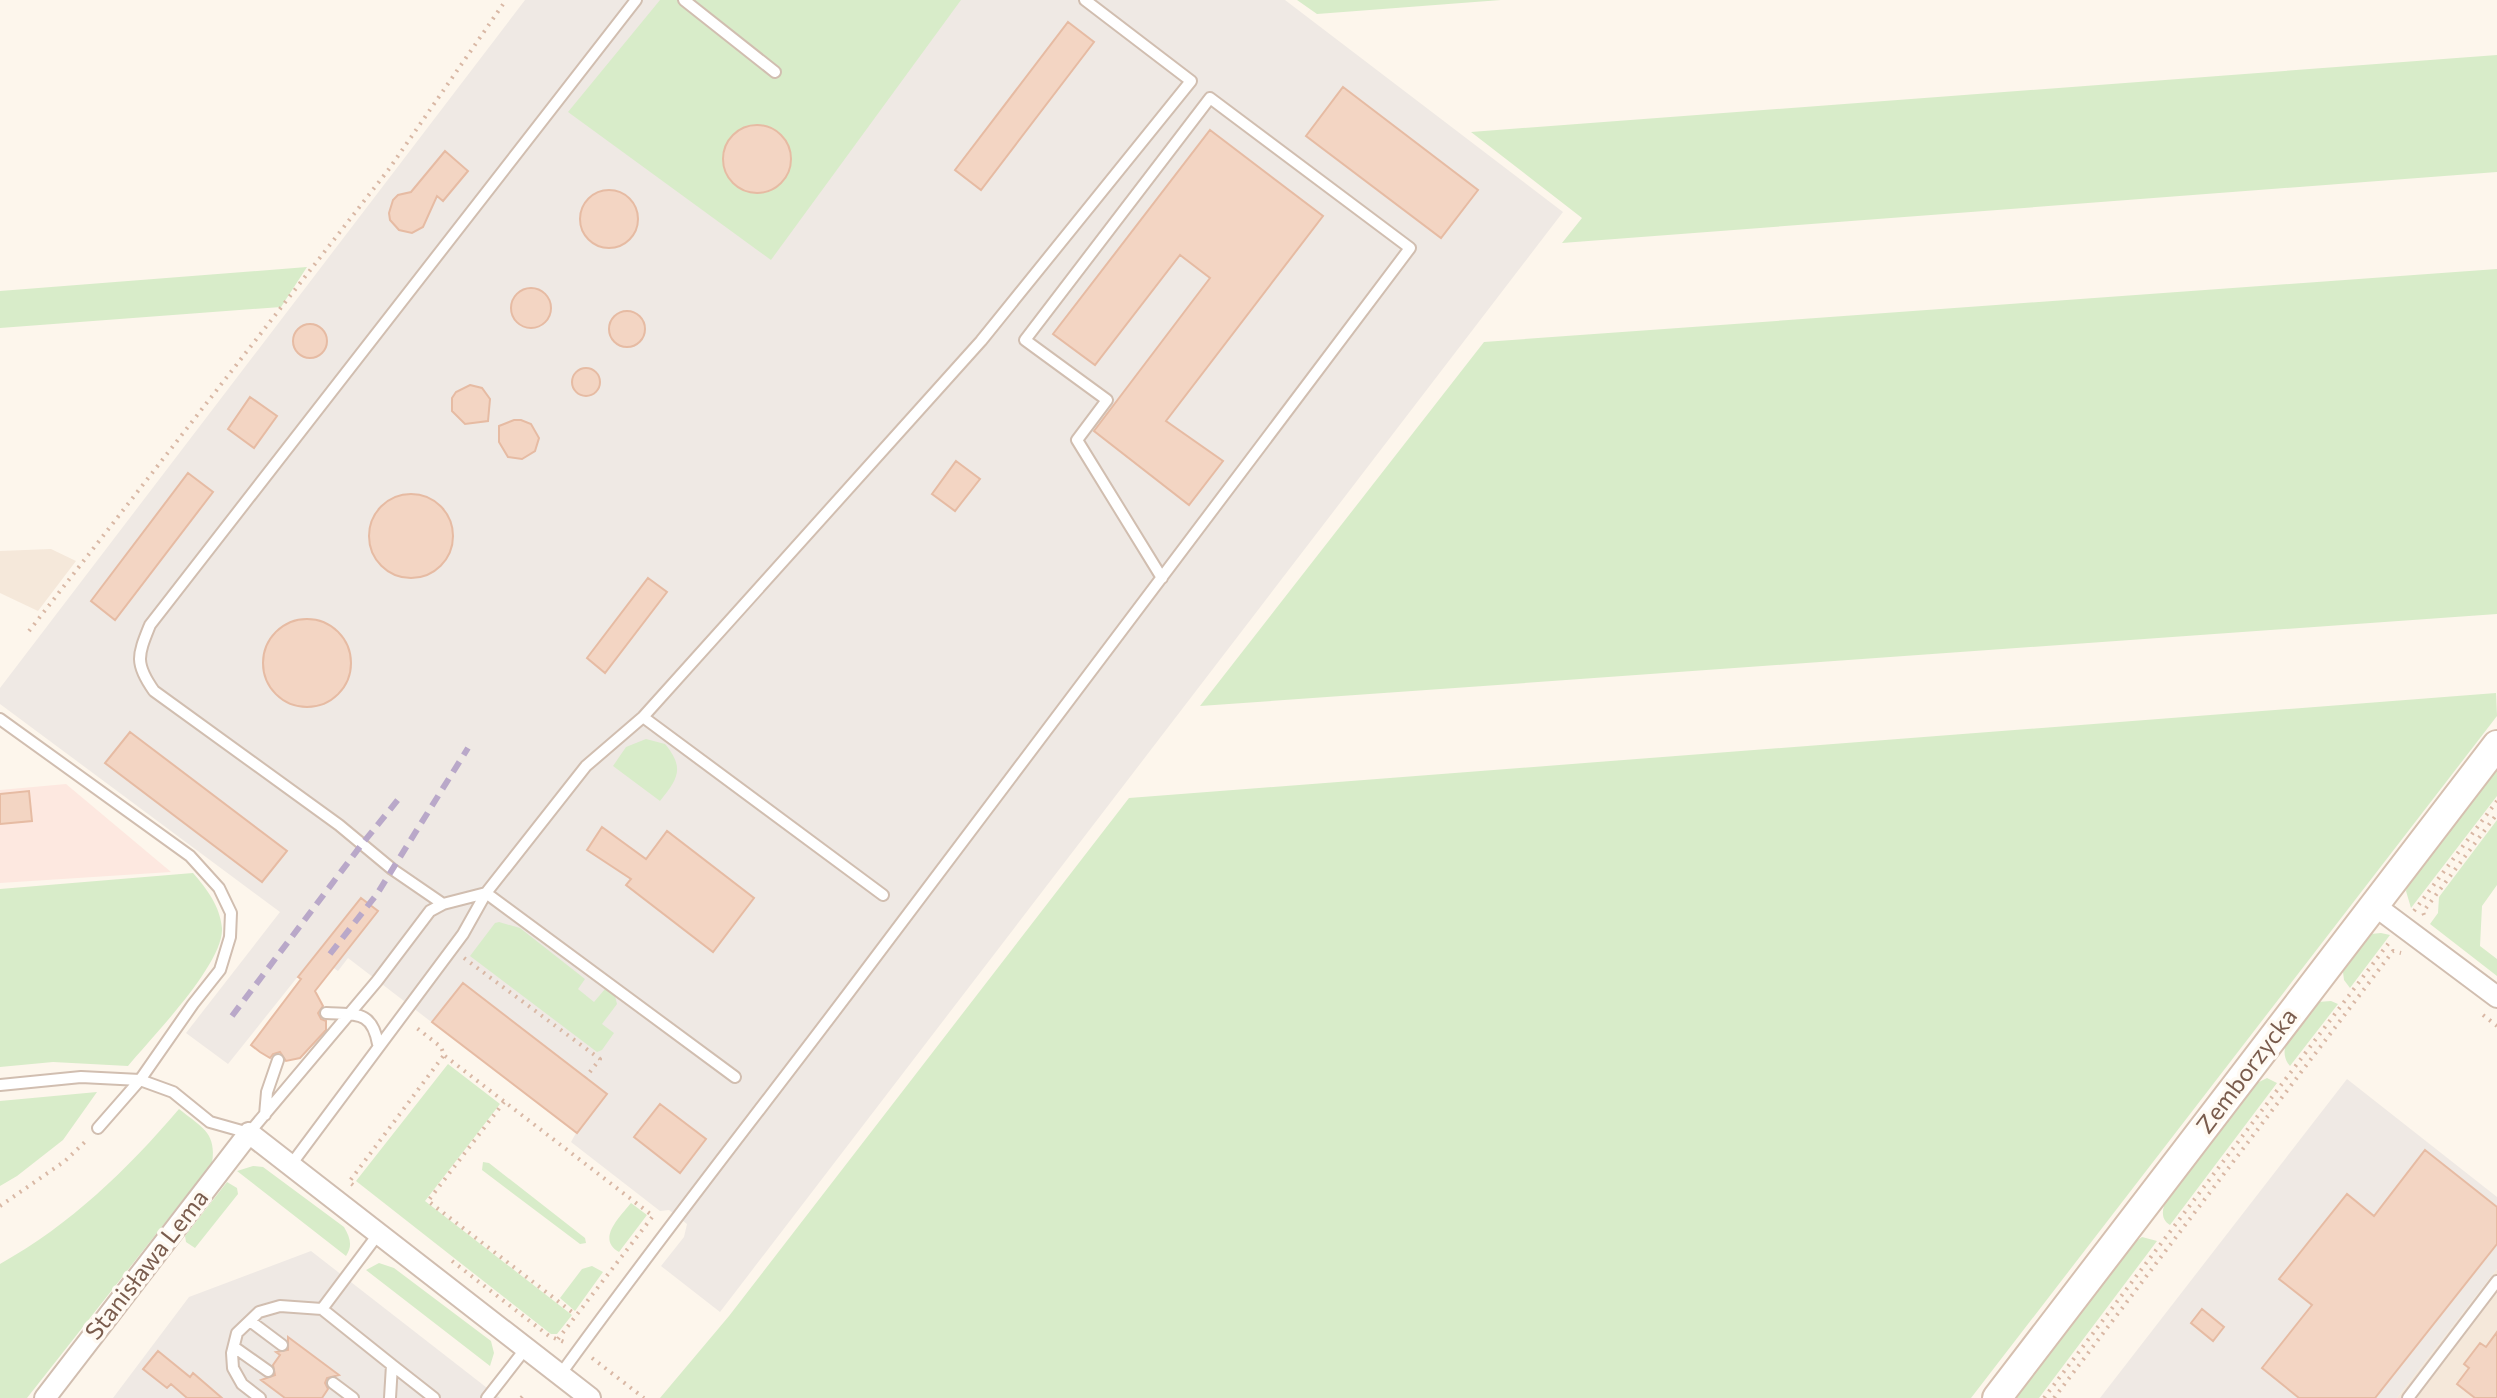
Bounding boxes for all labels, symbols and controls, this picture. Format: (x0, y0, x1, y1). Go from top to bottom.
street label: Zemborzycka (2189, 1002, 2302, 1138)
street label: Stanisława Lema (78, 1183, 213, 1345)

